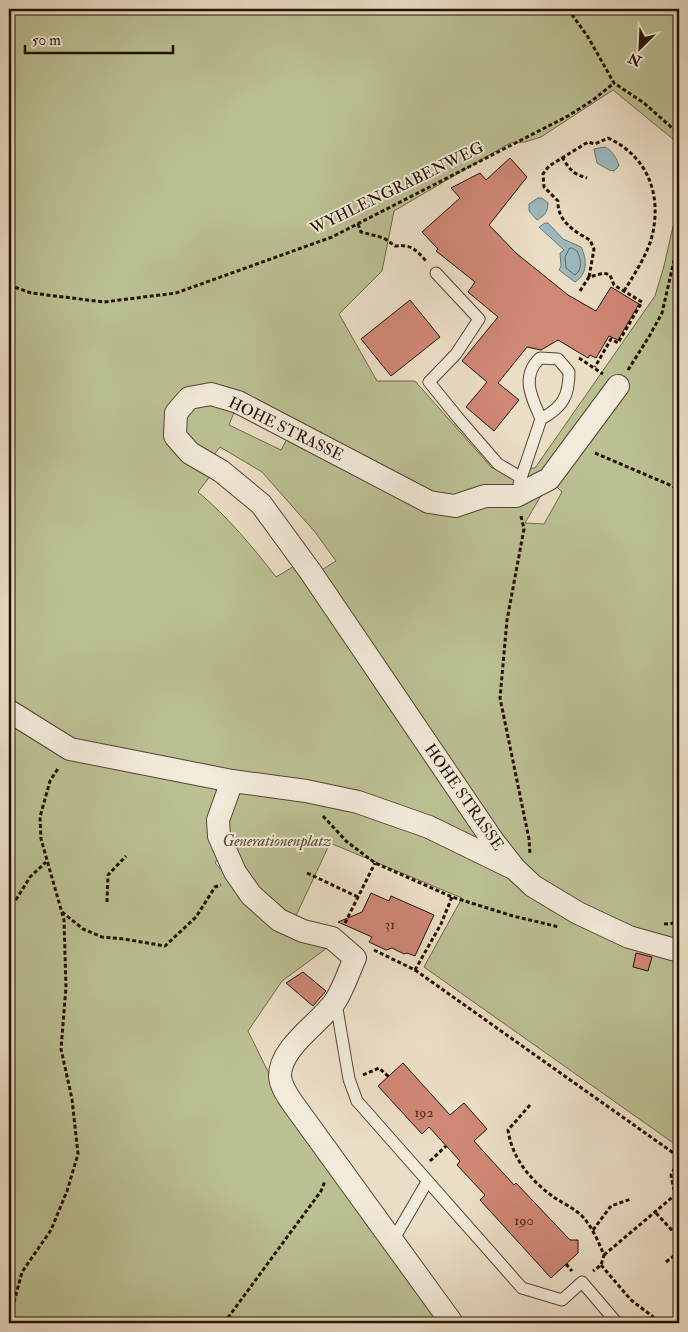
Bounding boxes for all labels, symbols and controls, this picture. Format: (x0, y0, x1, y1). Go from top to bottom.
scale bar (25, 22, 172, 54)
north arrow (616, 22, 666, 72)
text: 50 m (32, 31, 61, 50)
text: N (625, 49, 645, 70)
street label: WYHLENGRABENWEG (306, 137, 487, 239)
street label: HOHE STRASSE (225, 392, 347, 466)
street label: HOHE STRASSE (420, 740, 508, 854)
park label: Generationenplatz (223, 831, 331, 851)
house number: 31 (385, 916, 395, 933)
house number: 192 (414, 1104, 434, 1121)
house number: 190 (514, 1212, 534, 1229)

